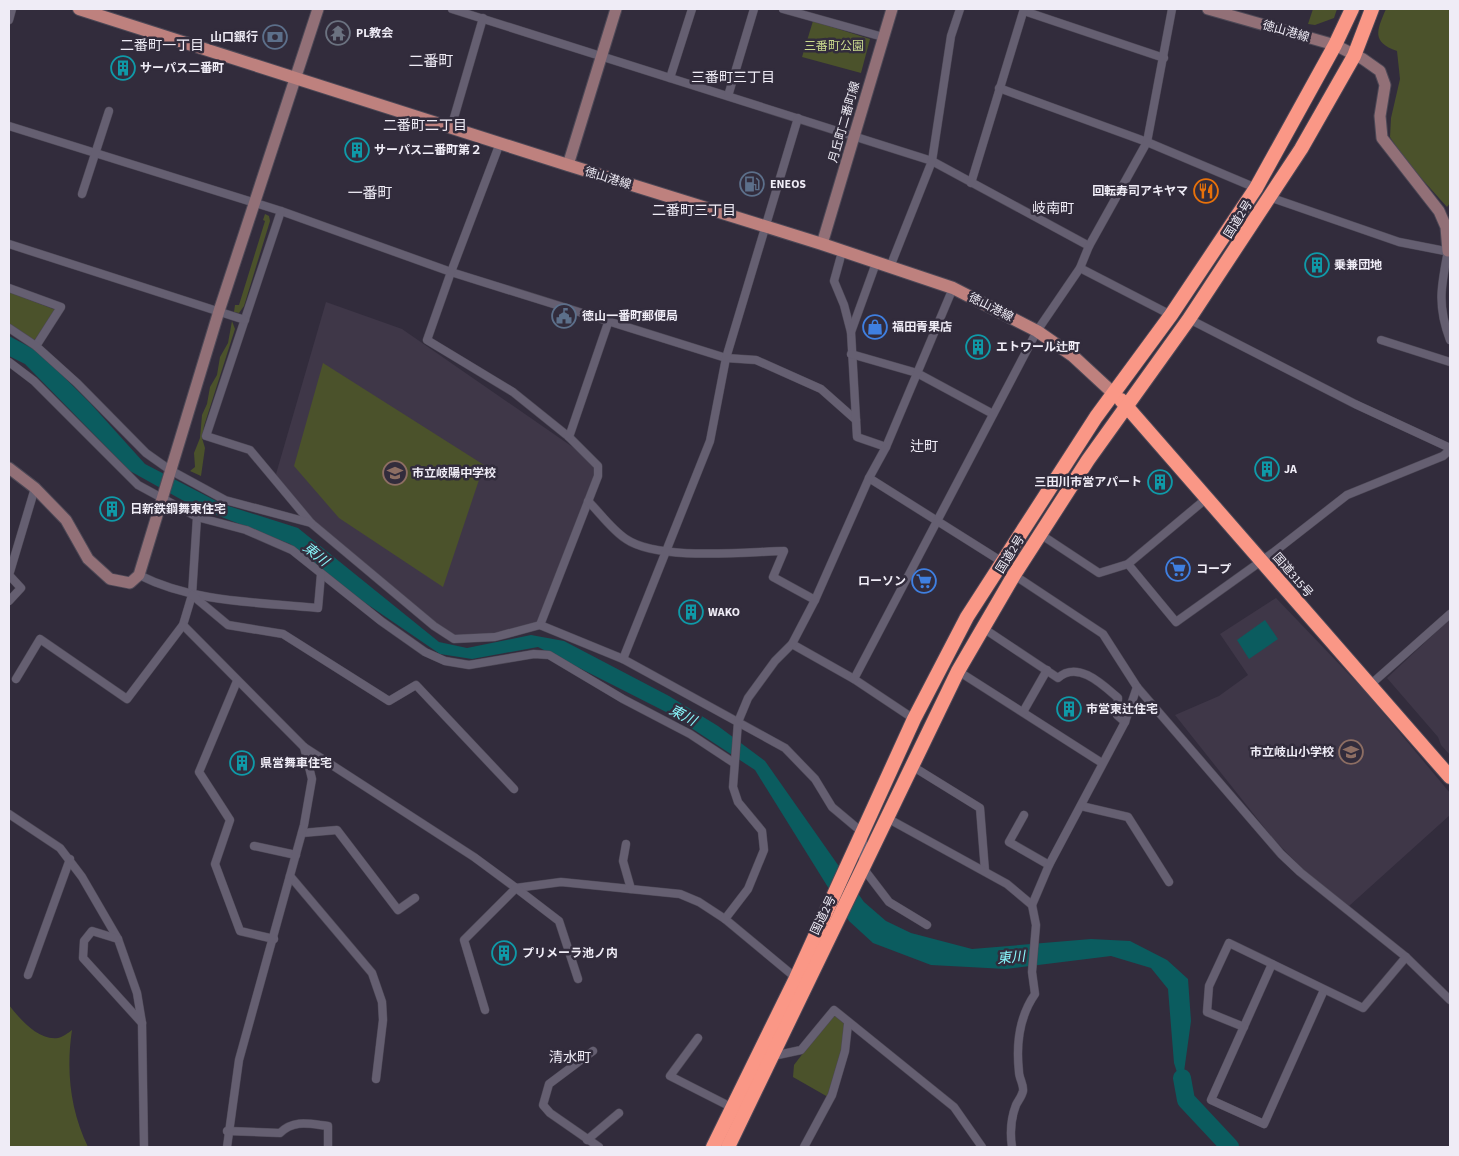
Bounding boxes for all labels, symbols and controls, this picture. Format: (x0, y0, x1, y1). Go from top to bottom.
street label: 徳山港線 (1260, 17, 1311, 46)
temple icon: PL教会 (325, 20, 351, 46)
bank icon: 山口銀行 (262, 24, 288, 50)
place label: PL教会 (356, 25, 393, 42)
place label: 山口銀行 (210, 29, 258, 46)
district label: 二番町一丁目 (120, 36, 204, 56)
park label: 三番町公園 (804, 38, 864, 55)
district label: 二番町 (408, 51, 454, 72)
building icon: サーパス二番町 (110, 55, 136, 81)
place label: サーパス二番町 (140, 60, 224, 77)
district label: 三番町三丁目 (691, 68, 775, 88)
street label: 月丘町二番町線 (825, 79, 864, 165)
district label: 二番町二丁目 (383, 116, 467, 136)
building icon: サーパス二番町第２ (344, 137, 370, 163)
place label: サーパス二番町第２ (374, 142, 482, 159)
street label: 徳山港線 (582, 163, 633, 194)
fuel station icon: ENEOS (739, 171, 765, 197)
place label: ENEOS (770, 176, 806, 193)
restaurant icon: 回転寿司アキヤマ (1193, 178, 1219, 204)
district label: 一番町 (347, 183, 393, 204)
place label: 回転寿司アキヤマ (1092, 183, 1188, 200)
street label: 国道2号 (1220, 197, 1257, 242)
district label: 岐南町 (1032, 199, 1074, 219)
district label: 二番町三丁目 (652, 201, 736, 221)
building icon: 乗兼団地 (1304, 252, 1330, 278)
place label: 乗兼団地 (1334, 257, 1382, 274)
street label: 徳山港線 (966, 289, 1016, 326)
public building icon: 徳山一番町郵便局 (551, 303, 577, 329)
place label: 徳山一番町郵便局 (582, 308, 678, 325)
shop icon: 福田青果店 (862, 314, 888, 340)
place label: 福田青果店 (892, 319, 952, 336)
building icon: エトワール辻町 (965, 334, 991, 360)
place label: エトワール辻町 (996, 339, 1080, 356)
district label: 辻町 (910, 437, 938, 457)
building icon: JA (1254, 456, 1280, 482)
school or university icon: 市立岐陽中学校 (382, 460, 408, 486)
place label: JA (1284, 461, 1297, 478)
place label: 市立岐陽中学校 (412, 465, 496, 482)
building icon: 三田川市営アパート (1147, 469, 1173, 495)
place label: 三田川市営アパート (1034, 474, 1142, 491)
building icon: 日新鉄鋼舞東住宅 (99, 496, 125, 522)
place label: 日新鉄鋼舞東住宅 (130, 501, 226, 518)
street label: 国道2号 (992, 532, 1029, 577)
water label: 東川 (298, 538, 334, 573)
street label: 国道315号 (1269, 549, 1317, 601)
supermarket icon: コープ (1165, 556, 1191, 582)
place label: コープ (1196, 561, 1231, 578)
supermarket icon: ローソン (911, 568, 937, 594)
place label: ローソン (858, 573, 906, 590)
building icon: WAKO (678, 599, 704, 625)
place label: WAKO (708, 604, 740, 621)
building icon: 市営東辻住宅 (1056, 696, 1082, 722)
water label: 東川 (666, 701, 701, 732)
place label: 市営東辻住宅 (1086, 701, 1158, 718)
school or university icon: 市立岐山小学校 (1338, 739, 1364, 765)
place label: 市立岐山小学校 (1250, 744, 1334, 761)
building icon: 県営舞車住宅 (229, 750, 255, 776)
place label: 県営舞車住宅 (260, 755, 332, 772)
street label: 国道2号 (807, 893, 840, 938)
building icon: プリメーラ池ノ内 (491, 940, 517, 966)
place label: プリメーラ池ノ内 (522, 945, 618, 962)
water label: 東川 (996, 947, 1028, 969)
district label: 清水町 (549, 1048, 591, 1068)

